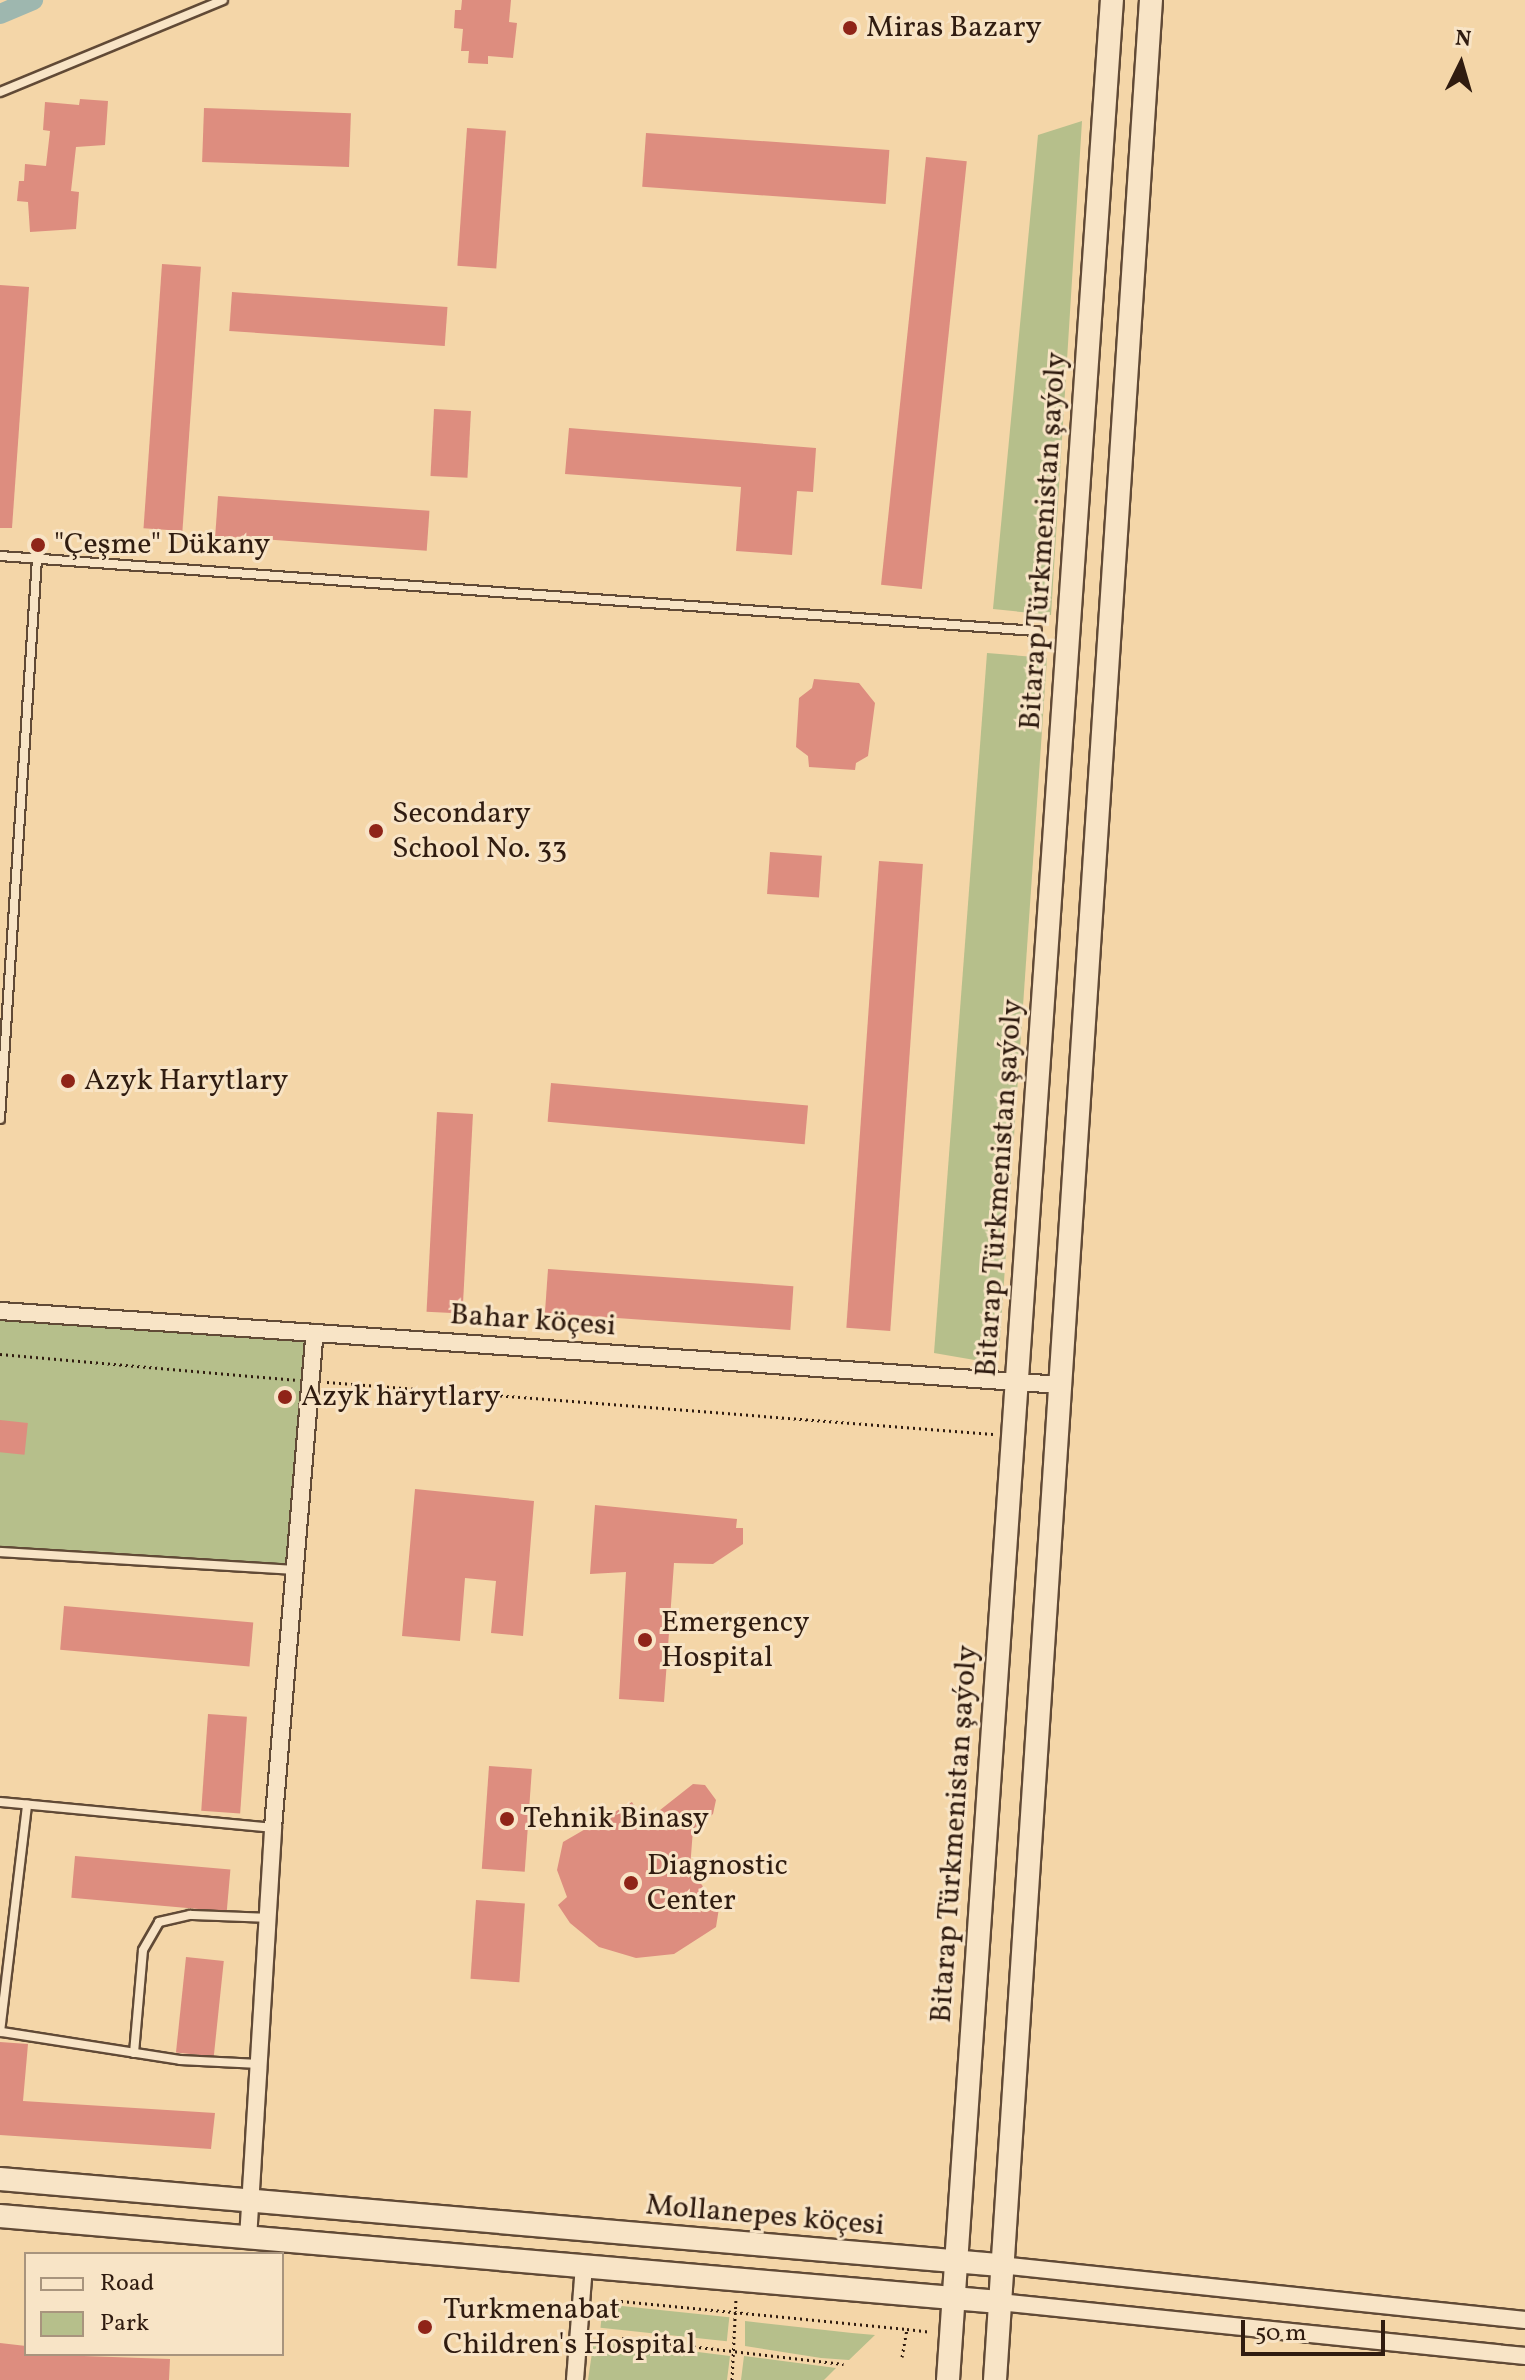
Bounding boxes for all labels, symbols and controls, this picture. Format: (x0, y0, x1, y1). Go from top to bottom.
place label: Miras Bazary (866, 10, 1042, 46)
marker: Miras Bazary (841, 19, 859, 37)
text: N (1454, 23, 1472, 56)
north arrow (1421, 24, 1501, 104)
street label: Bitarap Türkmenistan şaýoly (1013, 350, 1075, 732)
place label: "Çeşme" Dükany (54, 527, 270, 563)
marker: "Çeşme" Dükany (29, 536, 47, 554)
place label: Secondary School No. 33 (392, 796, 567, 866)
marker: Secondary School No. 33 (367, 822, 385, 840)
street label: Bitarap Türkmenistan şaýoly (969, 997, 1031, 1379)
place label: Azyk Harytlary (84, 1063, 288, 1099)
marker: Azyk Harytlary (59, 1072, 77, 1090)
street label: Bahar köçesi (449, 1297, 617, 1345)
place label: Azyk harytlary (301, 1379, 501, 1415)
marker: Azyk harytlary (276, 1388, 294, 1406)
place label: Emergency Hospital (661, 1605, 809, 1676)
marker: Emergency Hospital (636, 1631, 654, 1649)
street label: Bitarap Türkmenistan şaýoly (924, 1643, 986, 2025)
place label: Tehnik Binasy (523, 1801, 709, 1837)
marker: Tehnik Binasy (498, 1810, 516, 1828)
place label: Diagnostic Center (647, 1848, 788, 1918)
marker: Diagnostic Center (622, 1874, 640, 1892)
street label: Mollanepes köçesi (644, 2188, 886, 2244)
legend (24, 2252, 284, 2356)
text: Road (100, 2267, 154, 2301)
place label: Turkmenabat Children's Hospital (443, 2292, 695, 2362)
scale bar (1245, 2304, 1389, 2354)
text: Park (100, 2307, 149, 2341)
marker: Turkmenabat Children's Hospital (414, 2316, 436, 2338)
text: 50 m (1255, 2317, 1307, 2351)

